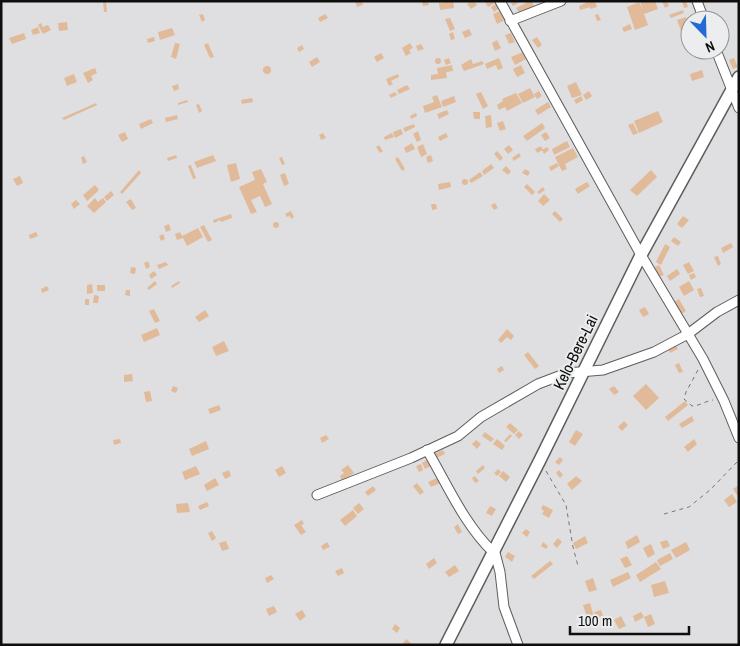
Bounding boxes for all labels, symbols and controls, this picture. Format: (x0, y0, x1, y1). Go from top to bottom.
north arrow (680, 10, 730, 60)
text: N (703, 37, 717, 57)
street label: Kelo-Bere-Lai (547, 311, 603, 393)
scale bar (570, 604, 689, 636)
text: 100 m (578, 610, 612, 631)

